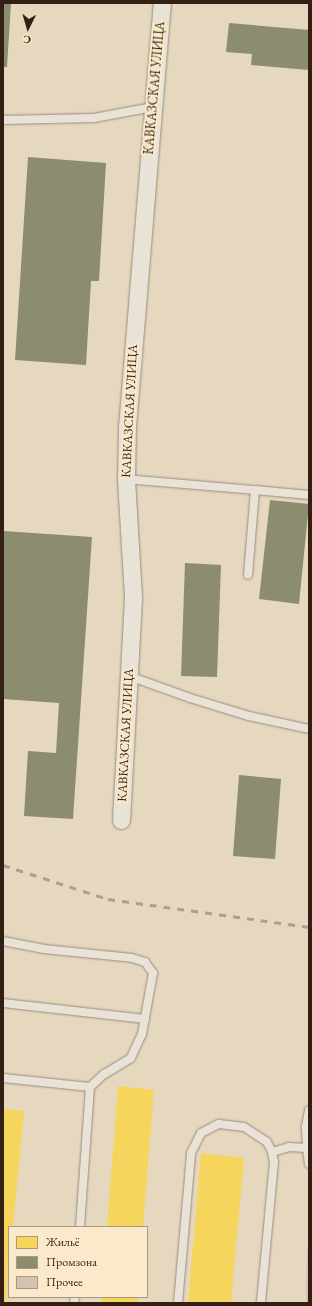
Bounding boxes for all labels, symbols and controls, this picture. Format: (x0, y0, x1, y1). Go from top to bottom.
north arrow (8, 8, 48, 48)
street label: КАВКАЗСКАЯ УЛИЦА (141, 21, 169, 155)
text: С (22, 33, 31, 47)
street label: КАВКАЗСКАЯ УЛИЦА (119, 344, 141, 478)
street label: КАВКАЗСКАЯ УЛИЦА (115, 668, 137, 802)
legend (8, 1226, 148, 1298)
text: Жильё (46, 1234, 79, 1250)
text: Промзона (46, 1254, 97, 1270)
text: Прочее (46, 1274, 83, 1290)

